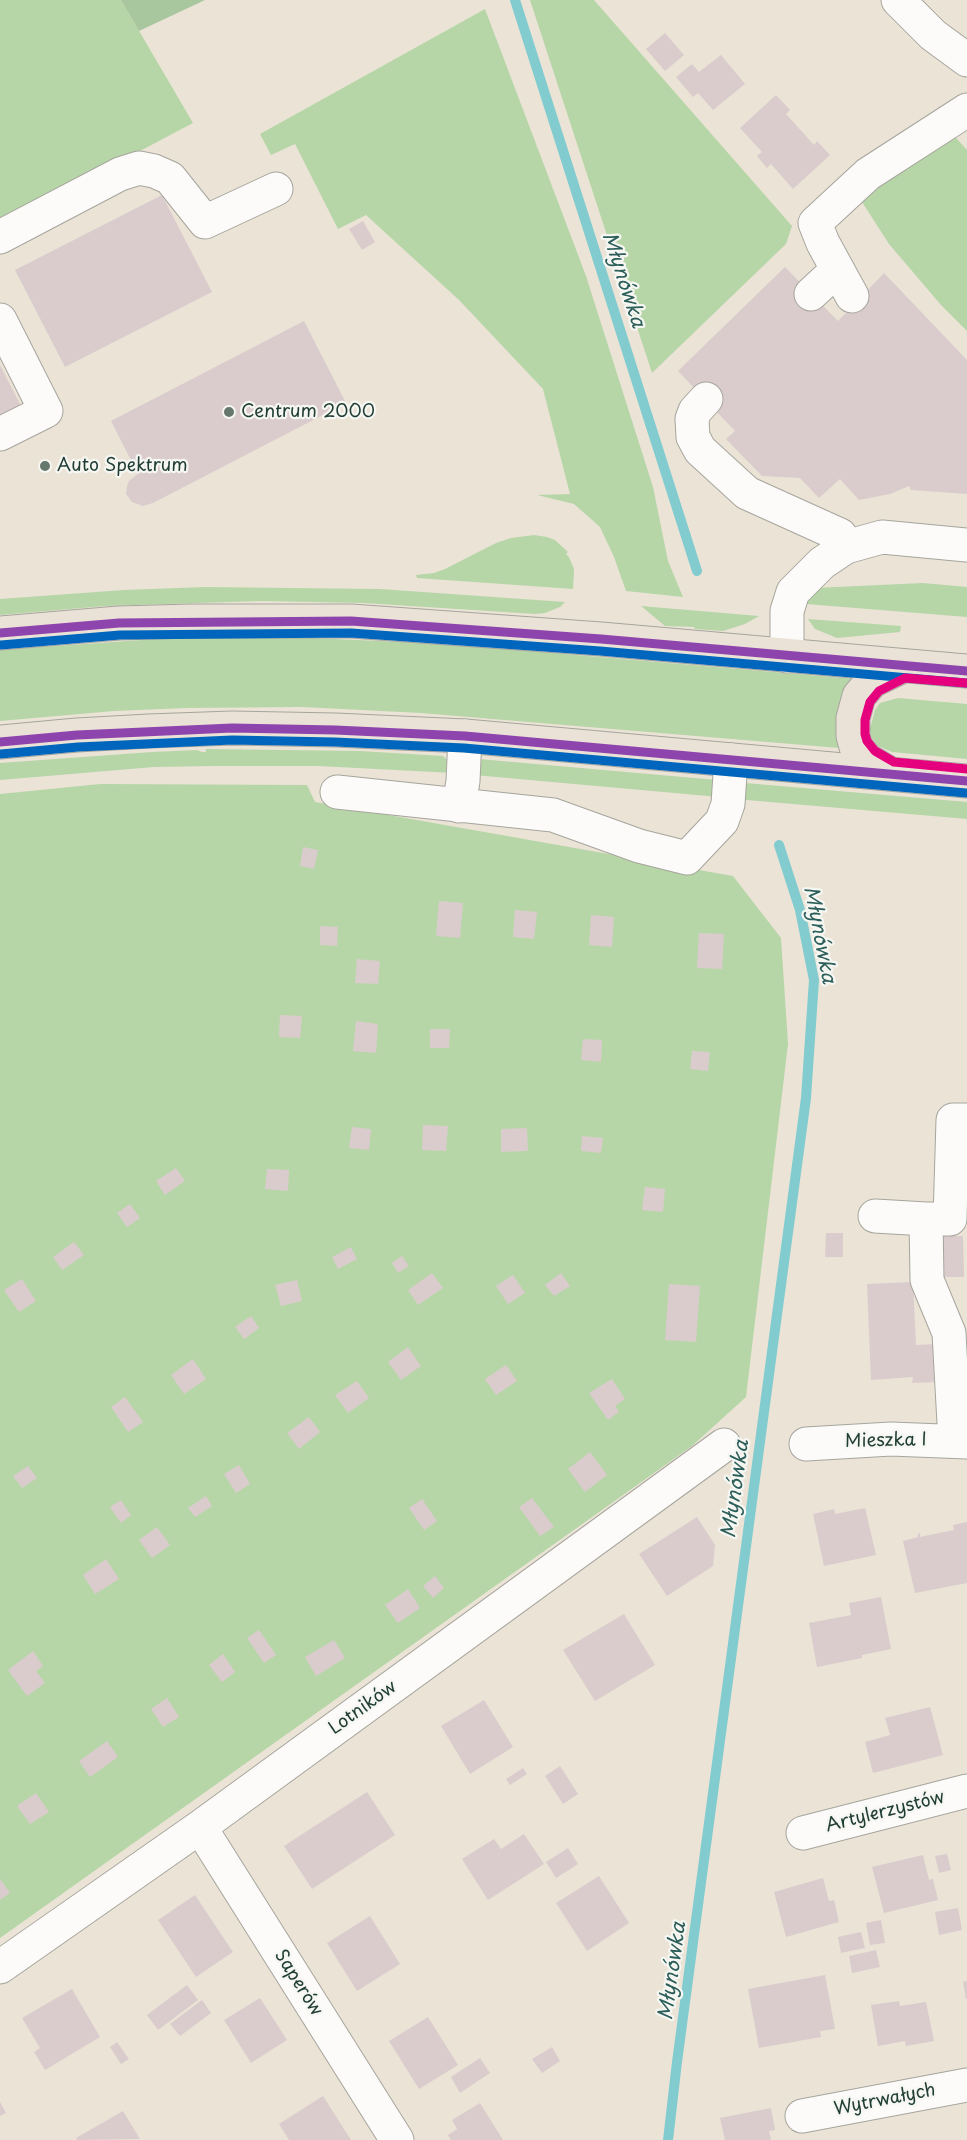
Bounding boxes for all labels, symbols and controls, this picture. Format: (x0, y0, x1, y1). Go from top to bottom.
water label: Młynówka (596, 229, 650, 331)
place label: Centrum 2000 (241, 401, 375, 423)
marker: Centrum 2000 (222, 405, 236, 419)
place label: Auto Spektrum (57, 455, 188, 477)
marker: Auto Spektrum (38, 459, 52, 473)
water label: Młynówka (798, 884, 840, 986)
street label: Mieszka I (845, 1429, 927, 1453)
water label: Młynówka (717, 1438, 755, 1540)
street label: Lotników (325, 1676, 401, 1740)
street label: Artylerzystów (823, 1787, 947, 1837)
water label: Młynówka (654, 1920, 692, 2022)
street label: Saperów (269, 1946, 327, 2020)
street label: Wytrwałych (832, 2080, 938, 2120)

